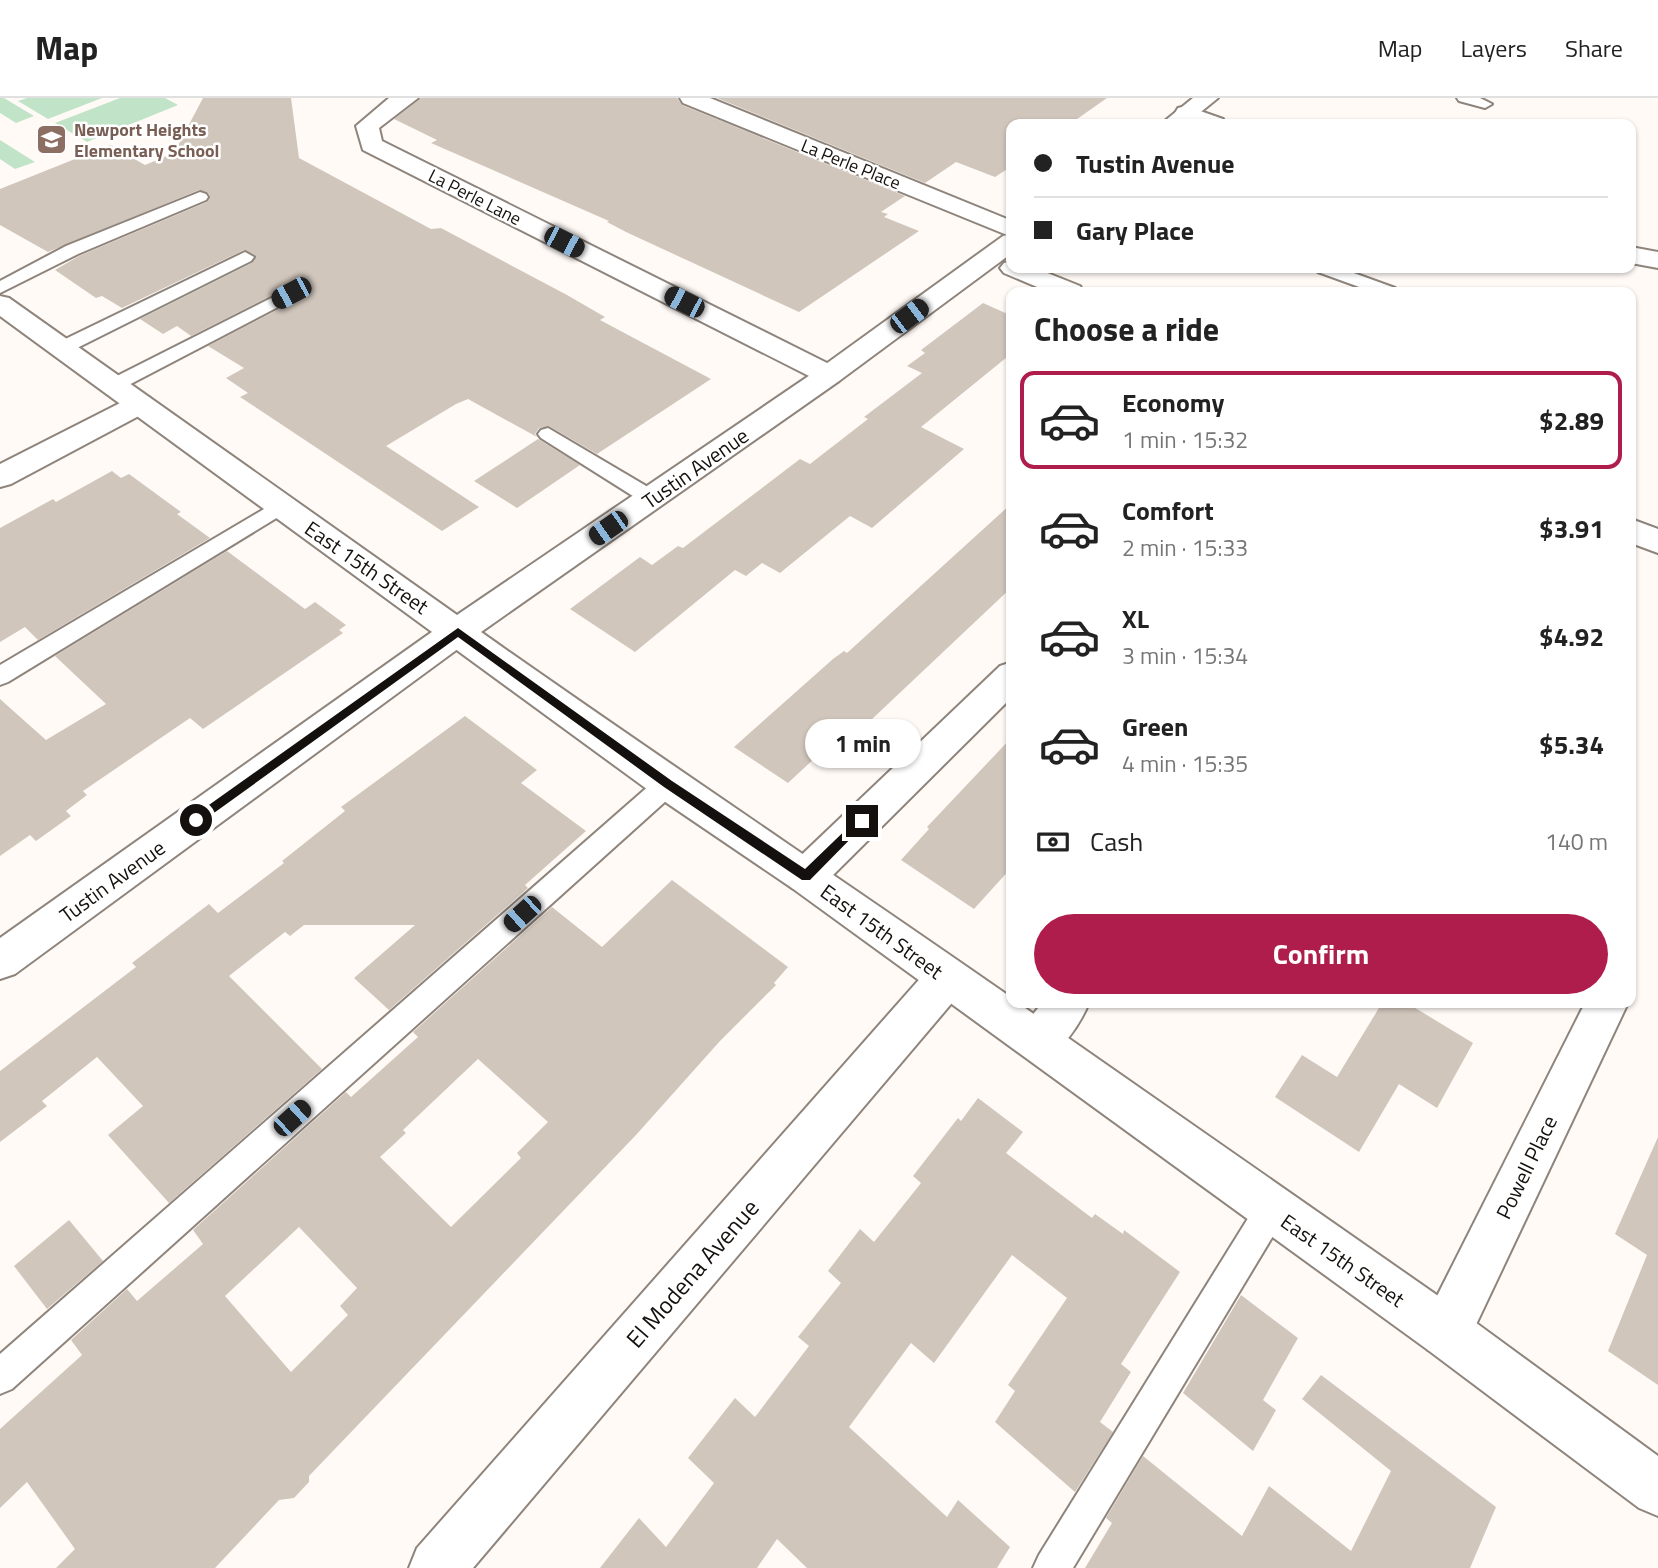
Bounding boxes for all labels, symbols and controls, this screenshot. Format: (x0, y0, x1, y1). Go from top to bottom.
text: Map (35, 23, 98, 73)
text: Map (1378, 30, 1423, 66)
text: Layers (1461, 30, 1527, 66)
text: Share (1565, 30, 1623, 66)
place label: Newport Heights Elementary School (74, 116, 219, 164)
school or university icon: Newport Heights Elementary School (34, 122, 68, 156)
street label: La Perle Place (797, 132, 905, 196)
text: Tustin Avenue (1076, 144, 1235, 183)
street label: La Perle Lane (424, 162, 526, 232)
text: Gary Place (1076, 211, 1194, 250)
car (541, 223, 588, 261)
car (268, 274, 315, 312)
car (661, 283, 708, 321)
car (886, 295, 933, 337)
text: Choose a ride (1034, 305, 1219, 353)
text: Economy (1122, 383, 1224, 422)
icon: car (1038, 389, 1101, 452)
text: $2.89 (1539, 401, 1604, 440)
street label: Tustin Avenue (635, 419, 755, 517)
text: 1 min · 15:32 (1122, 422, 1248, 457)
text: Comfort (1122, 491, 1214, 530)
icon: car (1038, 497, 1101, 560)
car (585, 507, 632, 549)
text: $3.91 (1539, 509, 1604, 548)
street label: East 15th Street (299, 512, 436, 622)
text: 2 min · 15:33 (1122, 530, 1248, 565)
text: XL (1122, 599, 1149, 638)
icon: car (1038, 605, 1101, 668)
text: $4.92 (1539, 617, 1604, 656)
text: 3 min · 15:34 (1122, 638, 1248, 673)
text: Green (1122, 707, 1188, 746)
icon: car (1038, 713, 1101, 776)
callout: 1 min (804, 720, 920, 768)
text: $5.34 (1539, 725, 1604, 764)
text: 1 min (835, 726, 891, 761)
text: 4 min · 15:35 (1122, 746, 1248, 781)
route start (180, 804, 212, 836)
route end (846, 805, 878, 837)
text: Cash (1090, 822, 1143, 861)
icon: cash (1034, 823, 1072, 861)
text: 140 m (1545, 824, 1608, 859)
street label: Tustin Avenue (53, 832, 171, 930)
street label: East 15th Street (814, 875, 950, 987)
car (500, 892, 545, 936)
button: Confirm (1034, 914, 1608, 994)
car (270, 1096, 315, 1140)
street label: Powell Place (1487, 1110, 1565, 1224)
street label: El Modena Avenue (617, 1191, 767, 1355)
street label: East 15th Street (1275, 1205, 1412, 1315)

